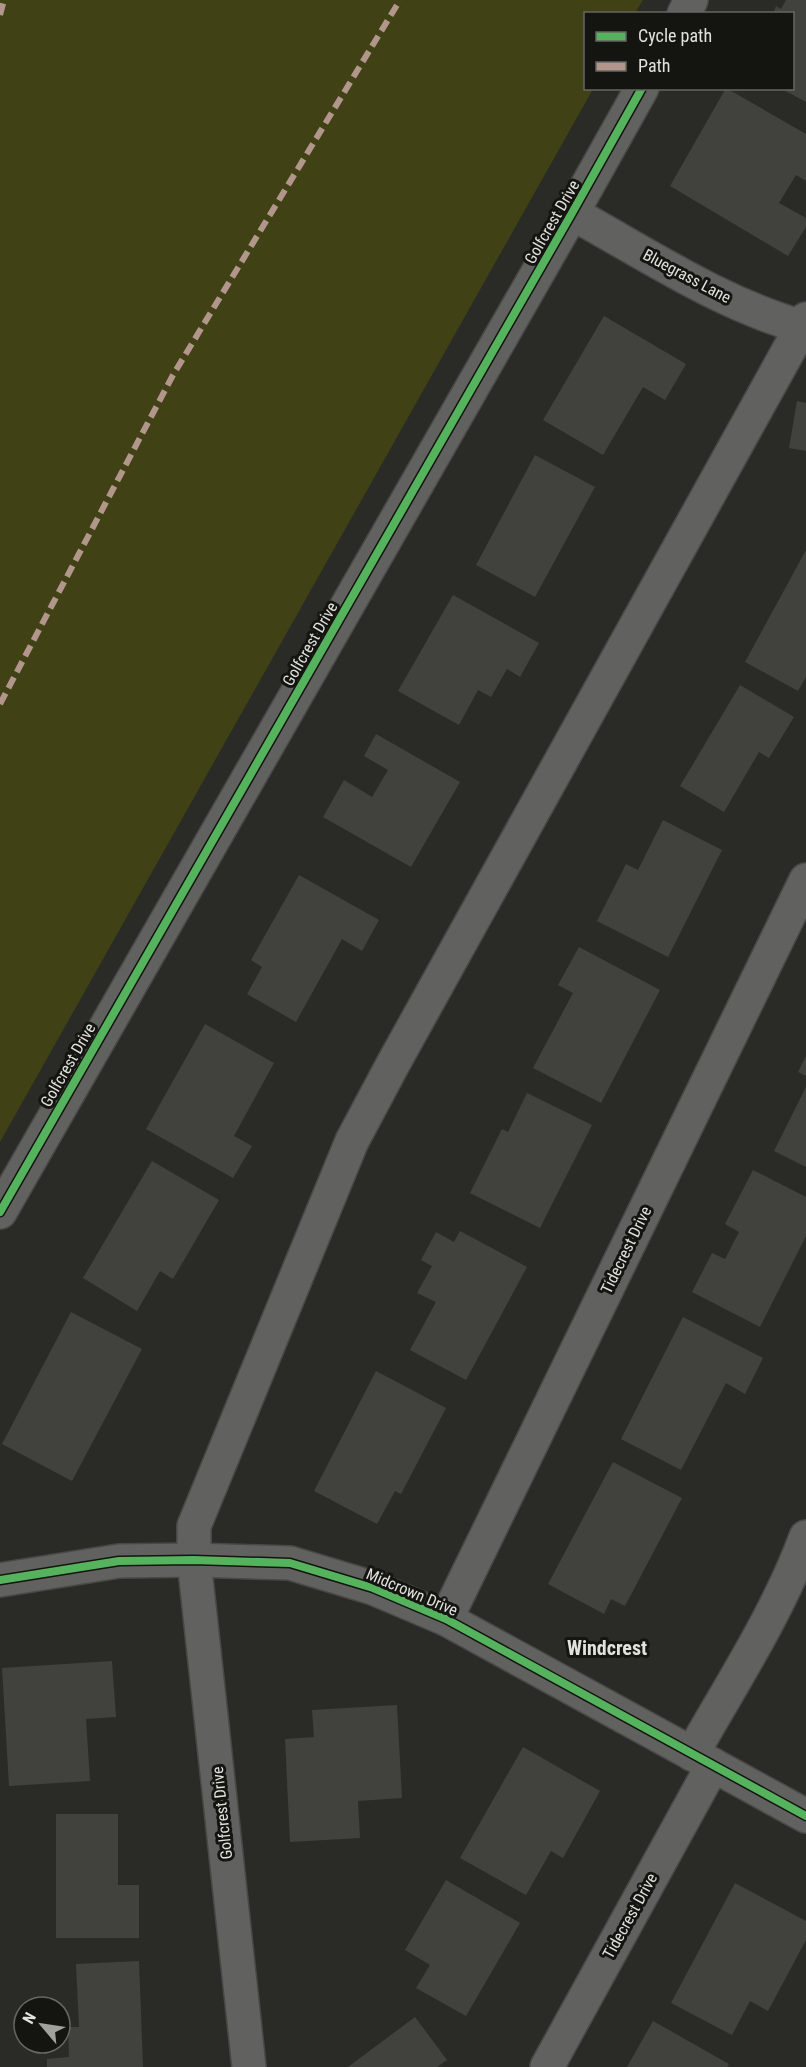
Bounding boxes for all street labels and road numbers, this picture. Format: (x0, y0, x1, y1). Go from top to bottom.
street label: Golfcrest Drive (520, 177, 584, 267)
street label: Bluegrass Lane (640, 245, 734, 307)
street label: Golfcrest Drive (278, 599, 342, 689)
street label: Golfcrest Drive (36, 1020, 100, 1110)
street label: Tidecrest Drive (597, 1203, 655, 1297)
street label: Midcrown Drive (363, 1564, 461, 1620)
street label: Golfcrest Drive (208, 1766, 236, 1860)
street label: Tidecrest Drive (599, 1870, 661, 1962)

